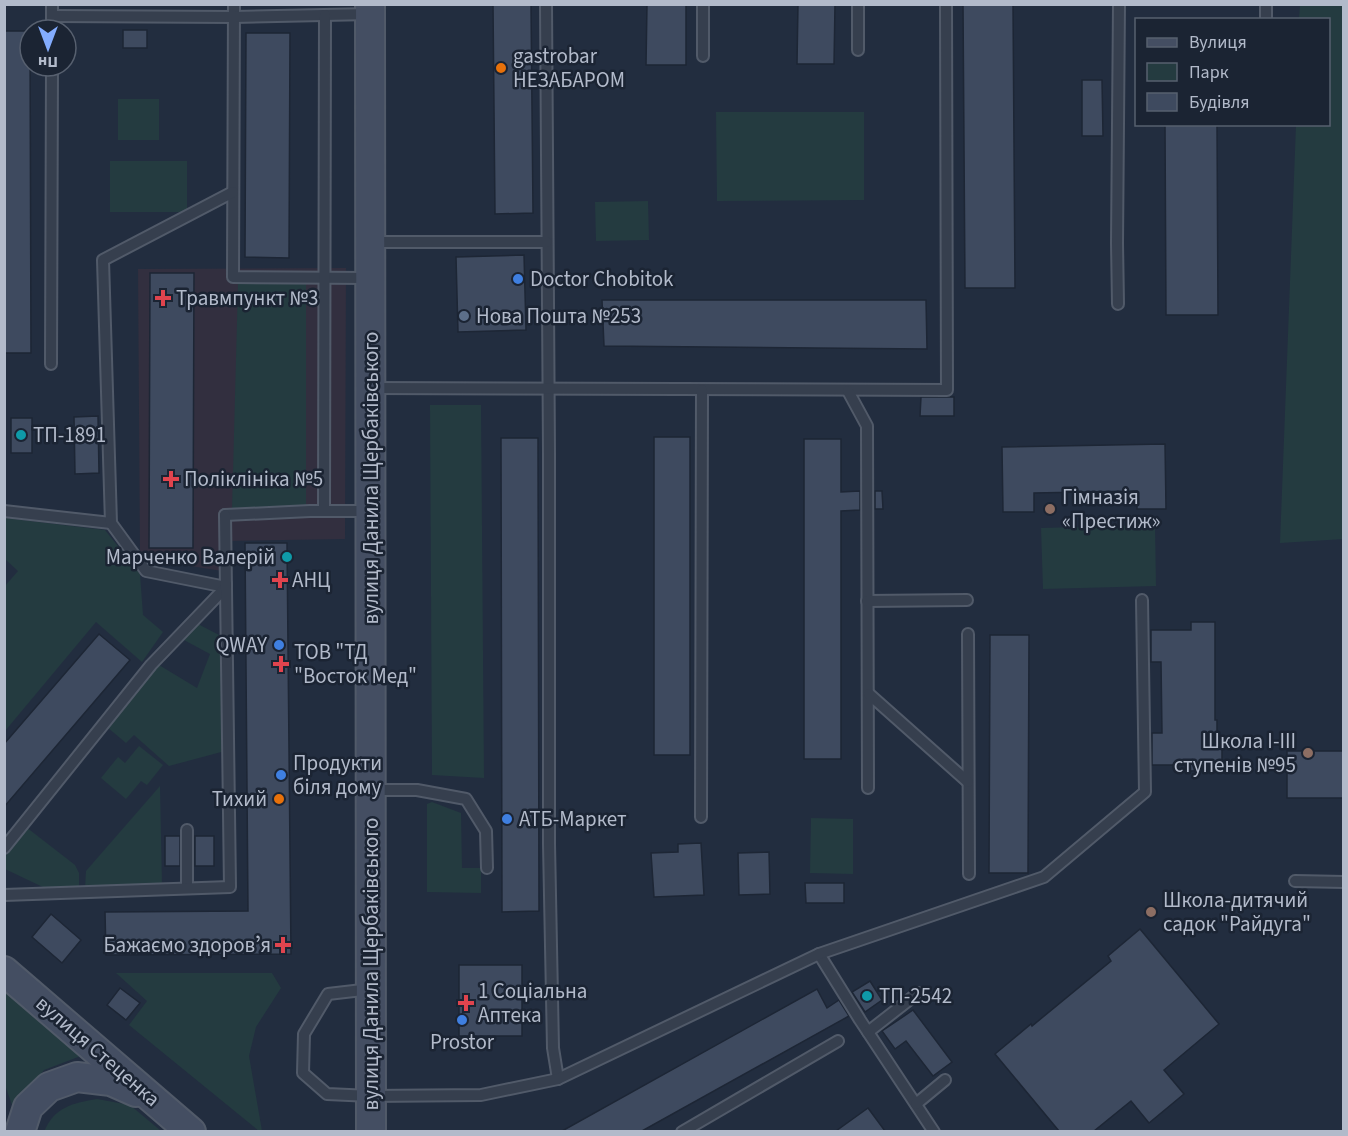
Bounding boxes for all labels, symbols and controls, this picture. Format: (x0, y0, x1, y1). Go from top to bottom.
north arrow (18, 18, 78, 78)
legend (1135, 18, 1330, 126)
text: Вулиця (1189, 30, 1247, 55)
place label: gastrobar НЕЗАБАРОМ (513, 41, 625, 95)
text: Пн (38, 51, 58, 73)
text: Парк (1189, 60, 1229, 85)
marker: gastrobar НЕЗАБАРОМ (494, 61, 508, 75)
text: Будівля (1189, 90, 1249, 115)
place label: Doctor Chobitok (530, 264, 674, 294)
marker: Doctor Chobitok (511, 272, 525, 286)
place label: Травмпункт №3 (176, 283, 319, 313)
marker: Травмпункт №3 (154, 289, 172, 307)
place label: Нова Пошта №253 (476, 301, 641, 331)
marker: Нова Пошта №253 (457, 309, 471, 323)
street label: вулиця Данила Щербаківського (356, 332, 386, 624)
place label: ТП-1891 (33, 420, 106, 450)
marker: ТП-1891 (14, 428, 28, 442)
place label: Поліклініка №5 (184, 464, 323, 494)
marker: Поліклініка №5 (162, 470, 180, 488)
place label: Гімназія «Престиж» (1062, 482, 1161, 536)
marker: Гімназія «Престиж» (1043, 502, 1057, 516)
place label: Марченко Валерій (106, 542, 275, 572)
marker: Марченко Валерій (280, 550, 294, 564)
place label: АНЦ (292, 565, 331, 595)
marker: АНЦ (273, 573, 287, 587)
place label: QWAY (216, 630, 268, 660)
place label: ТОВ "ТД "Восток Мед" (294, 637, 417, 691)
marker: QWAY (272, 638, 286, 652)
marker: ТОВ "ТД "Восток Мед" (272, 655, 290, 673)
place label: Школа І-ІІІ ступенів №95 (1174, 726, 1296, 780)
marker: Школа І-ІІІ ступенів №95 (1301, 746, 1315, 760)
place label: Продукти біля дому (293, 748, 382, 802)
marker: Продукти біля дому (274, 768, 288, 782)
place label: Тихий (212, 784, 267, 814)
marker: Тихий (272, 792, 286, 806)
place label: АТБ-Маркет (519, 804, 627, 834)
marker: АТБ-Маркет (500, 812, 514, 826)
street label: вулиця Данила Щербаківського (356, 818, 386, 1110)
place label: Школа-дитячий садок "Райдуга" (1163, 885, 1311, 939)
marker: Школа-дитячий садок "Райдуга" (1144, 905, 1158, 919)
place label: Бажаємо здоровʼя (103, 930, 271, 960)
marker: Бажаємо здоровʼя (276, 938, 290, 952)
place label: 1 Соціальна Аптека (478, 976, 587, 1030)
place label: ТП-2542 (879, 981, 952, 1011)
street label: вулиця Стеценка (29, 989, 167, 1113)
marker: ТП-2542 (860, 989, 874, 1003)
marker: 1 Соціальна Аптека (459, 996, 473, 1010)
marker: Prostor (455, 1013, 469, 1027)
place label: Prostor (430, 1027, 495, 1057)

